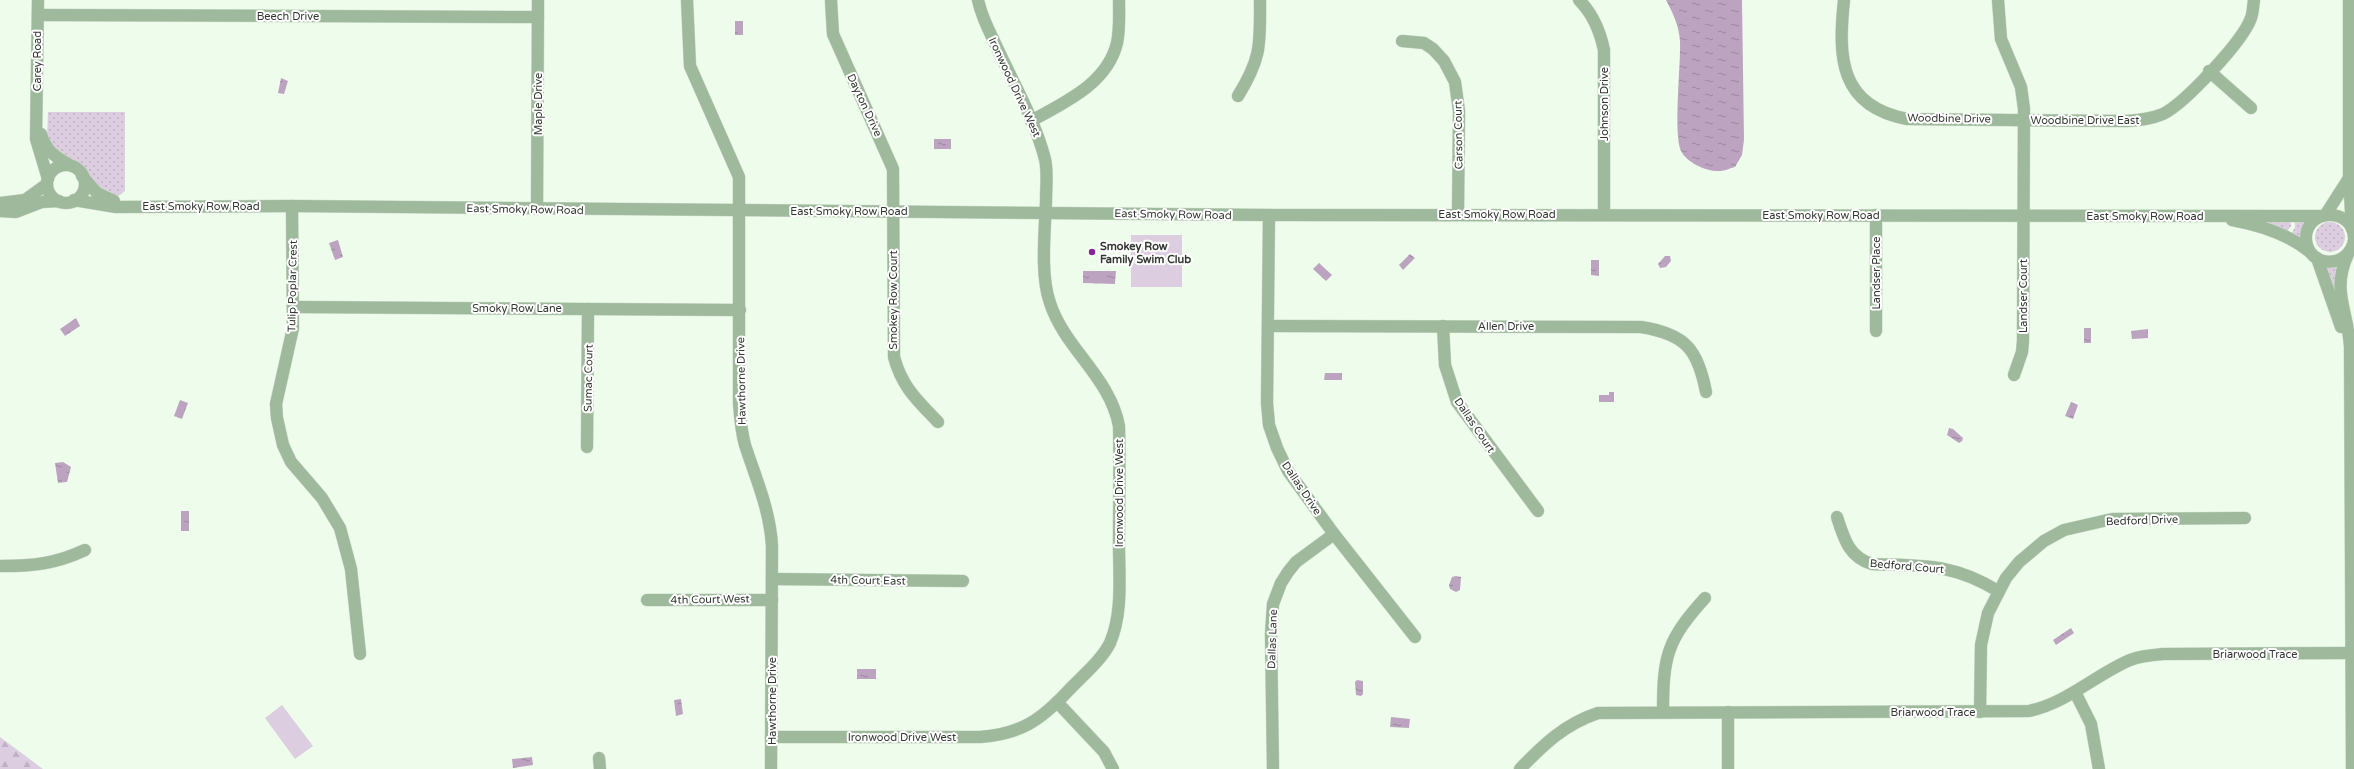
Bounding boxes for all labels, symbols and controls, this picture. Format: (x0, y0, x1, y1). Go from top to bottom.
street label: Beech Drive (257, 10, 319, 23)
street label: Carey Road (31, 31, 44, 91)
street label: Ironwood Drive West (986, 35, 1043, 139)
street label: Johnson Drive (1598, 67, 1611, 141)
street label: Dayton Drive (844, 72, 885, 139)
street label: Maple Drive (532, 73, 545, 135)
street label: Carson Court (1451, 100, 1466, 170)
street label: Woodbine Drive (1907, 111, 1991, 126)
street label: Woodbine Drive East (2031, 114, 2139, 127)
street label: East Smoky Row Road (142, 200, 260, 213)
street label: East Smoky Row Road (466, 202, 584, 217)
street label: East Smoky Row Road (790, 205, 908, 218)
street label: East Smoky Row Road (1114, 207, 1232, 222)
street label: East Smoky Row Road (1438, 208, 1556, 221)
street label: East Smoky Row Road (1762, 209, 1880, 222)
street label: East Smoky Row Road (2086, 210, 2204, 223)
street label: Landser Place (1870, 236, 1883, 310)
street label: Tulip Poplar Crest (285, 240, 300, 332)
place label: Smokey Row Family Swim Club (1100, 240, 1191, 267)
marker: Smokey Row Family Swim Club (1087, 247, 1097, 257)
street label: Smokey Row Court (887, 250, 900, 350)
street label: Landser Court (2017, 259, 2030, 333)
street label: Smoky Row Lane (472, 302, 562, 315)
street label: Allen Drive (1478, 320, 1534, 333)
street label: Hawthorne Drive (734, 337, 749, 425)
street label: Sumac Court (581, 344, 596, 412)
street label: Dallas Court (1451, 395, 1498, 455)
street label: Ironwood Drive West (1113, 439, 1126, 547)
street label: Dallas Drive (1279, 459, 1324, 517)
street label: Bedford Drive (2106, 513, 2178, 528)
street label: Bedford Court (1869, 557, 1945, 576)
street label: 4th Court East (830, 573, 906, 588)
street label: 4th Court West (670, 592, 750, 607)
street label: Dallas Lane (1265, 609, 1280, 669)
street label: Briarwood Trace (2212, 648, 2298, 661)
street label: Hawthorne Drive (766, 657, 779, 745)
street label: Briarwood Trace (1890, 706, 1976, 719)
street label: Ironwood Drive West (848, 731, 956, 744)

